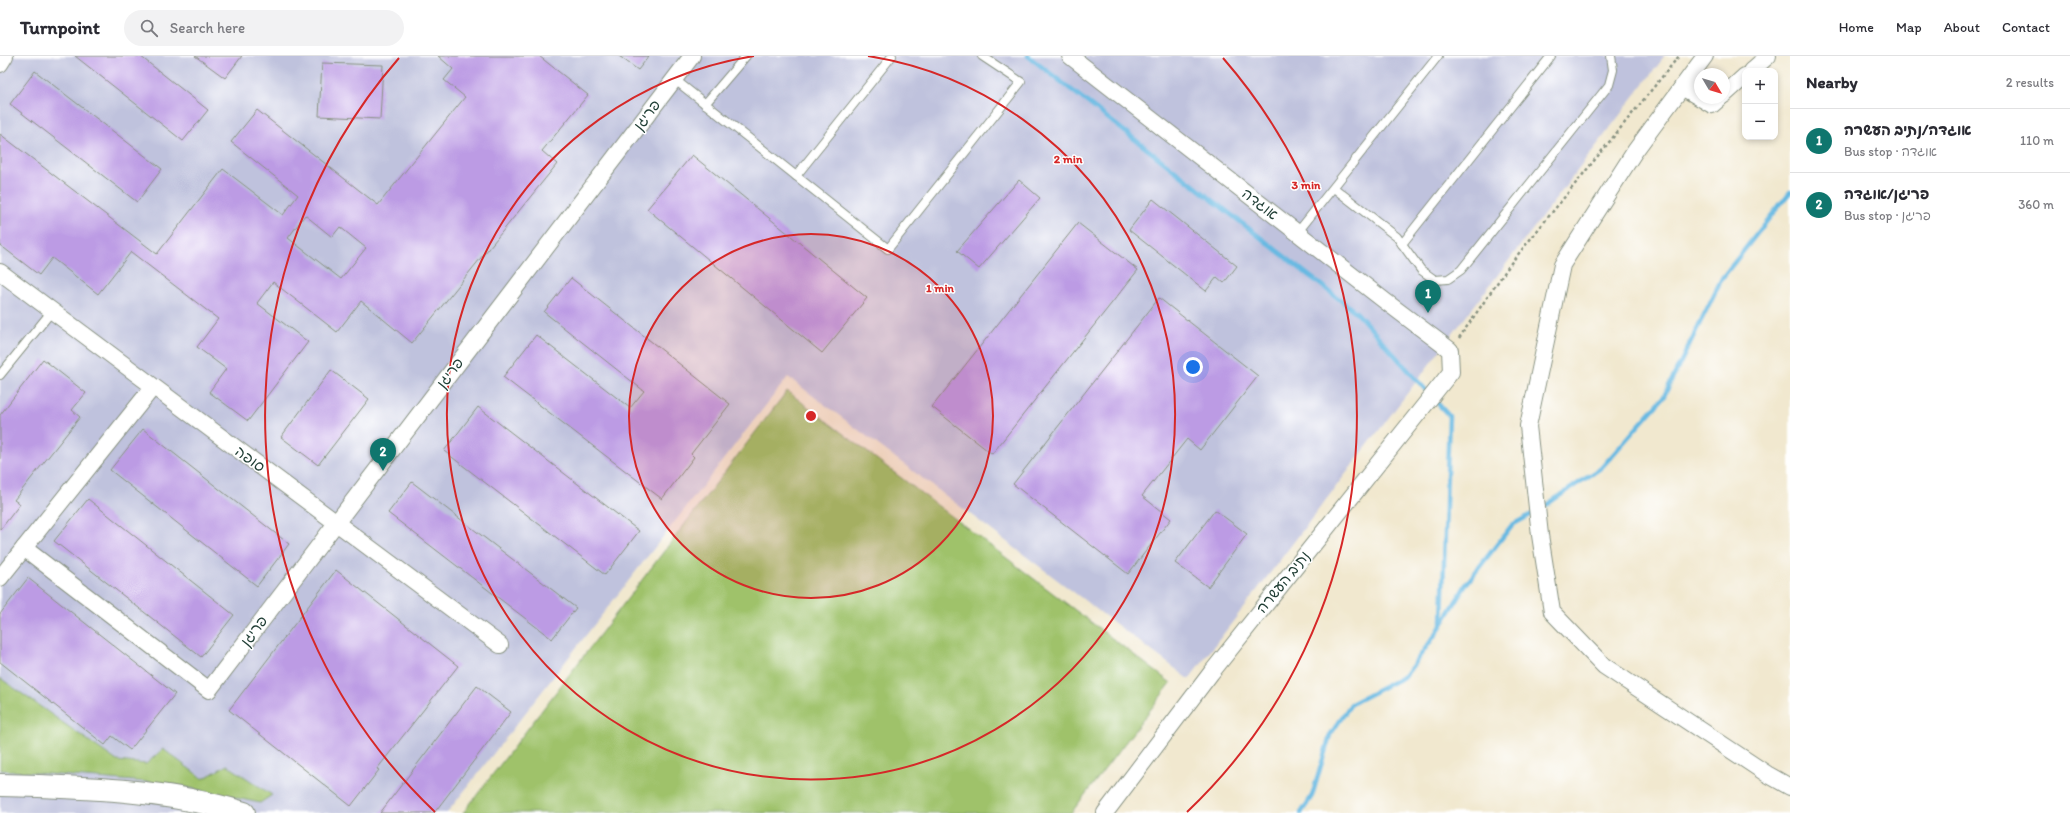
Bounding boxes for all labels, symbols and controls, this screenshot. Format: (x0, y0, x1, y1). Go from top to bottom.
search box (124, 10, 404, 46)
text: Turnpoint (20, 16, 100, 39)
icon: search (138, 17, 160, 39)
text: Search here (170, 19, 245, 37)
text: Home (1839, 19, 1874, 36)
text: Map (1896, 19, 1922, 36)
text: About (1944, 19, 1980, 36)
text: Contact (2002, 19, 2050, 36)
north arrow (1694, 68, 1730, 104)
map controls (1742, 68, 1778, 140)
button: + (1742, 68, 1778, 104)
text: Nearby (1806, 72, 1858, 92)
text: 2 results (2006, 75, 2054, 90)
street label: פריגן (630, 96, 664, 134)
button: − (1742, 104, 1778, 140)
text: אוגדה/נתיב העשרה (1844, 121, 1972, 139)
text: 1 (1816, 133, 1822, 148)
text: 110 m (2020, 133, 2054, 148)
text: Bus stop · אוגדה (1844, 144, 1937, 159)
text: 2 min (1054, 152, 1083, 166)
text: 3 min (1292, 178, 1321, 192)
street label: אוגדה (1238, 184, 1282, 224)
text: פריגן/אוגדה (1844, 185, 1929, 203)
text: 2 (1816, 197, 1822, 212)
text: 360 m (2018, 197, 2054, 212)
text: Bus stop · פריגן (1844, 208, 1931, 223)
pin: 1 (1415, 280, 1441, 313)
text: 1 min (926, 281, 955, 295)
street label: פריגן (433, 354, 467, 392)
your location (1183, 357, 1203, 377)
centre of rings (804, 409, 818, 423)
pin: 2 (370, 438, 396, 471)
street label: סופה (231, 442, 269, 476)
street label: נתיב העשרה (1252, 547, 1314, 617)
street label: פריגן (237, 612, 271, 650)

